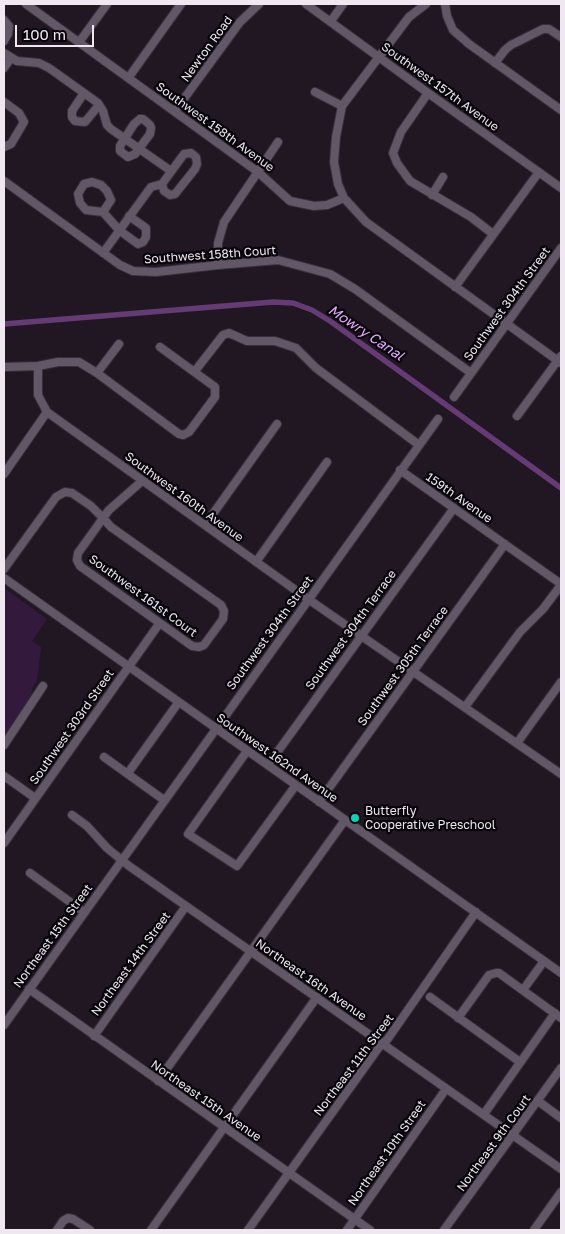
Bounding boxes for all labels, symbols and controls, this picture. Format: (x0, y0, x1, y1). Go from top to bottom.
street label: Newton Road (178, 13, 236, 85)
scale bar (18, 15, 96, 47)
text: 100 m (23, 25, 66, 43)
street label: Southwest 157th Avenue (378, 40, 502, 134)
street label: Southwest 158th Avenue (153, 79, 277, 175)
street label: Southwest 158th Court (143, 243, 277, 267)
street label: Southwest 304th Street (461, 244, 553, 364)
water label: Mowry Canal (325, 302, 407, 364)
street label: Southwest 160th Avenue (122, 449, 246, 545)
street label: 159th Avenue (423, 470, 495, 526)
street label: Southwest 161st Court (86, 552, 200, 640)
street label: Southwest 304th Terrace (303, 567, 399, 693)
street label: Southwest 304th Street (224, 573, 316, 693)
street label: Southwest 305th Terrace (355, 603, 451, 729)
street label: Southwest 303rd Street (27, 667, 117, 787)
street label: Southwest 162nd Avenue (213, 710, 341, 806)
place label: Butterfly Cooperative Preschool (365, 804, 495, 832)
marker: Butterfly Cooperative Preschool (349, 812, 361, 824)
street label: Northeast 15th Street (10, 881, 96, 991)
street label: Northeast 14th Street (88, 909, 174, 1019)
street label: Northeast 16th Avenue (253, 936, 369, 1024)
street label: Northeast 11th Street (311, 1011, 397, 1119)
street label: Northeast 15th Avenue (148, 1057, 264, 1145)
street label: Northeast 9th Court (454, 1092, 534, 1194)
street label: Northeast 10th Street (345, 1098, 429, 1208)

